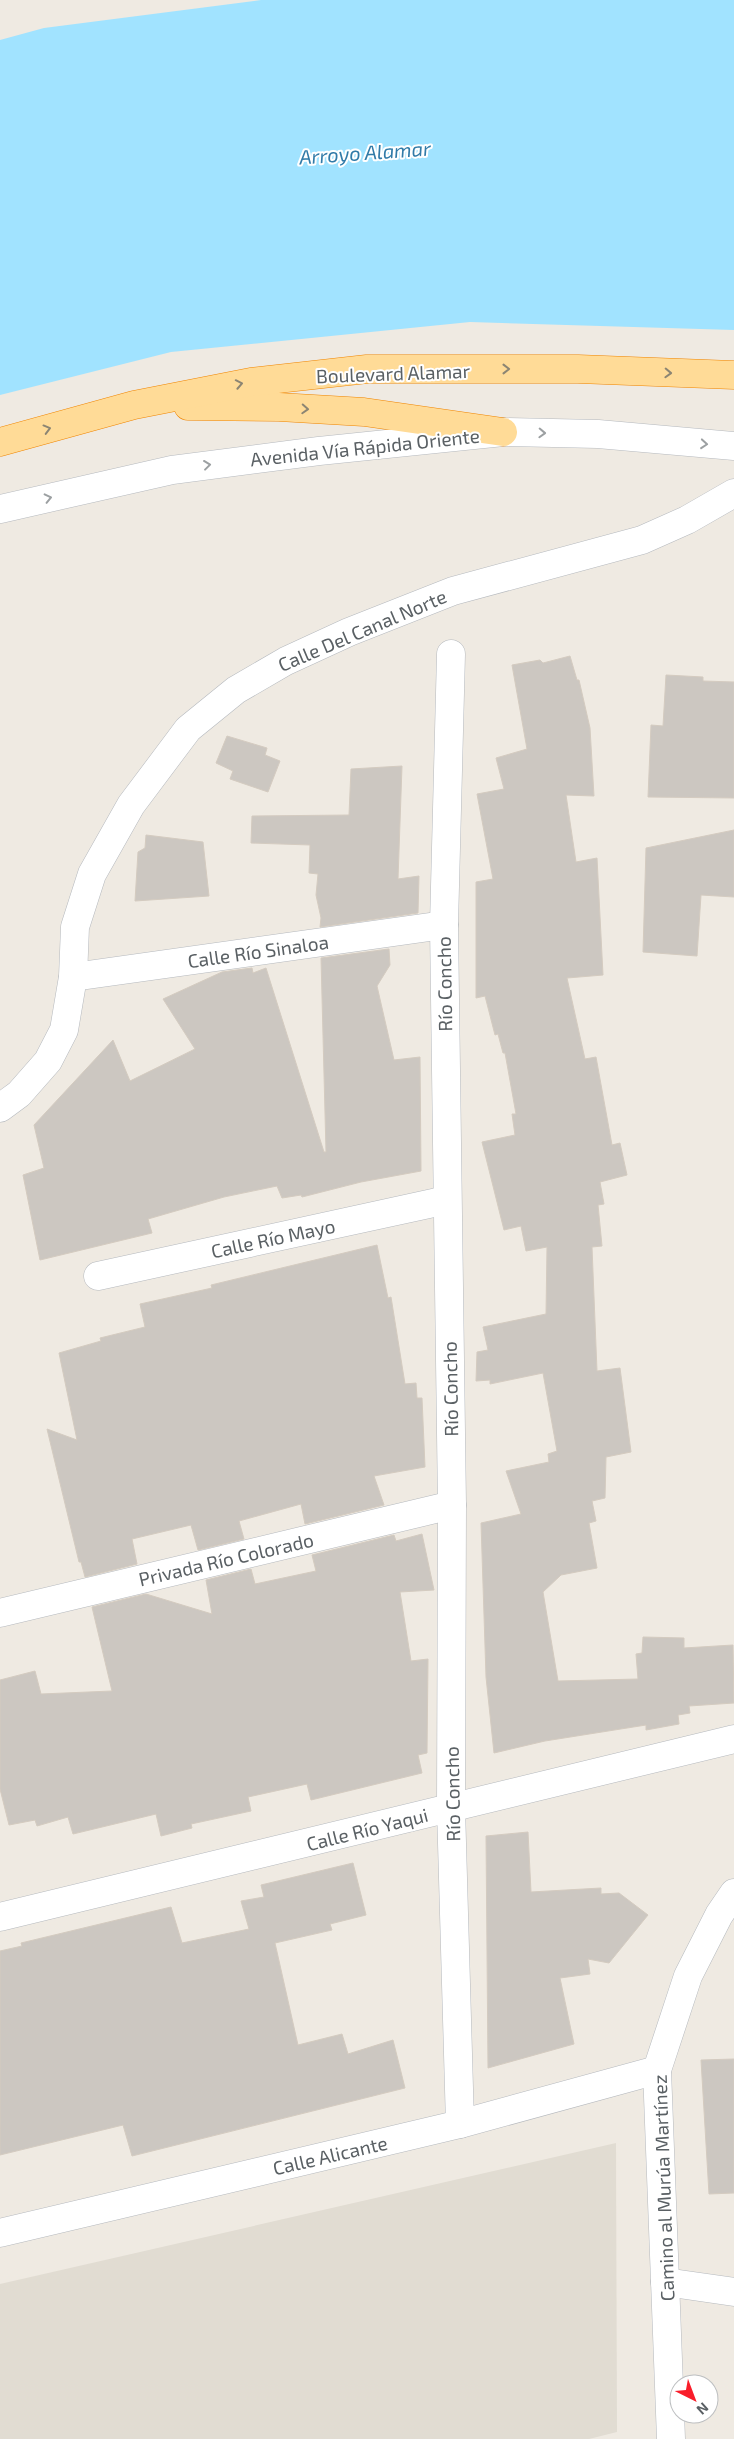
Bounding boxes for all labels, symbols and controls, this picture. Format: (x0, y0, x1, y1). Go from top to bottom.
water label: Arroyo Alamar (297, 135, 433, 170)
street label: Boulevard Alamar (316, 359, 471, 387)
one-way arrow (502, 364, 510, 374)
one-way arrow (664, 367, 672, 378)
one-way arrow (235, 379, 244, 390)
one-way arrow (301, 403, 309, 414)
one-way arrow (43, 424, 51, 435)
street label: Avenida Vía Rápida Oriente (249, 424, 481, 470)
one-way arrow (538, 428, 546, 438)
one-way arrow (701, 438, 709, 449)
one-way arrow (203, 460, 211, 471)
one-way arrow (43, 493, 52, 504)
street label: Calle Del Canal Norte (274, 584, 450, 676)
street label: Calle Río Sinaloa (186, 930, 330, 972)
street label: Río Concho (432, 936, 456, 1032)
street label: Calle Río Mayo (209, 1214, 337, 1262)
street label: Río Concho (438, 1341, 462, 1437)
street label: Privada Río Colorado (136, 1528, 316, 1590)
street label: Río Concho (440, 1746, 464, 1842)
street label: Calle Río Yaqui (304, 1803, 430, 1855)
street label: Camino al Murúa Martínez (648, 2074, 678, 2302)
street label: Calle Alicante (270, 2131, 390, 2179)
north arrow (669, 2374, 719, 2424)
text: N (694, 2399, 712, 2419)

